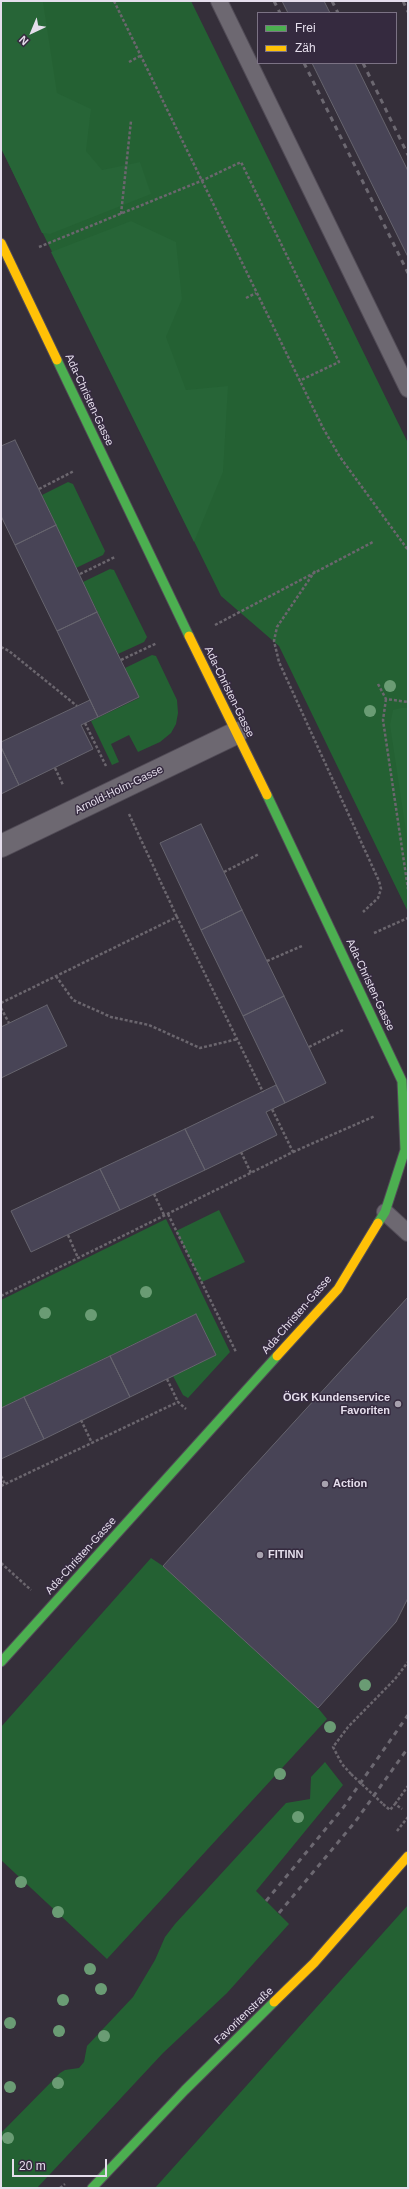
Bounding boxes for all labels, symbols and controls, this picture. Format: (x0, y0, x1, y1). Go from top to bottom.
north arrow (12, 12, 52, 52)
legend (257, 12, 397, 64)
text: Frei (295, 21, 316, 35)
text: N (17, 34, 31, 48)
text: Zäh (295, 41, 316, 55)
street label: Ada-Christen-Gasse (62, 352, 116, 448)
street label: Ada-Christen-Gasse (201, 644, 257, 740)
street label: Arnold-Holm-Gasse (73, 763, 165, 817)
street label: Ada-Christen-Gasse (343, 937, 397, 1033)
street label: Ada-Christen-Gasse (259, 1273, 335, 1357)
place label: ÖGK Kundenservice Favoriten (283, 1391, 390, 1417)
marker: ÖGK Kundenservice Favoriten (393, 1399, 403, 1409)
place label: Action (333, 1477, 367, 1491)
marker: Action (320, 1479, 330, 1489)
street label: Ada-Christen-Gasse (43, 1515, 119, 1597)
place label: FITINN (268, 1548, 303, 1562)
marker: FITINN (255, 1550, 265, 1560)
street label: Favoritenstraße (212, 1984, 276, 2048)
scale bar (14, 2151, 109, 2177)
text: 20 m (19, 2159, 46, 2173)

